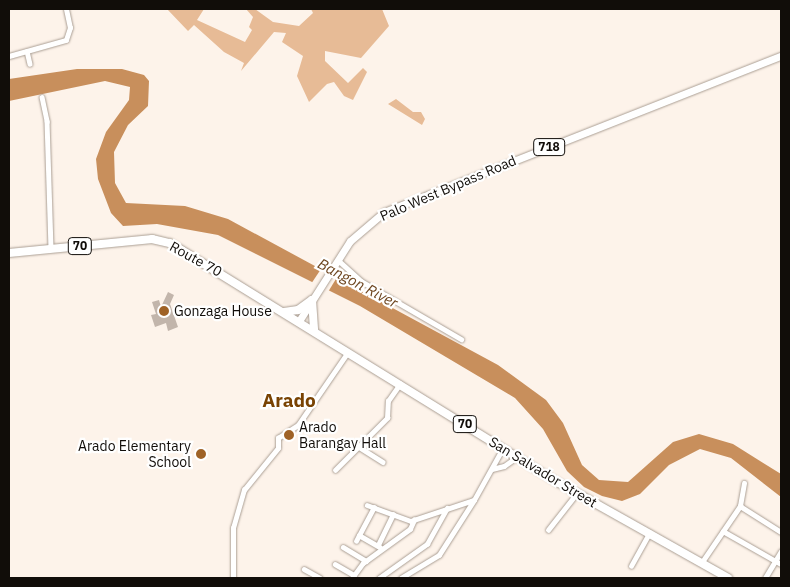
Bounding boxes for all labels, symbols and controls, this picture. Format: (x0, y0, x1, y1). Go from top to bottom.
road number: 718 (533, 138, 565, 156)
street label: Palo West Bypass Road (377, 152, 519, 224)
road number: 70 (68, 237, 92, 256)
street label: Route 70 (167, 238, 225, 280)
water label: Bangon River (315, 254, 401, 312)
place label: Gonzaga House (174, 303, 272, 319)
marker: Gonzaga House (158, 305, 170, 317)
district label: Arado (262, 390, 316, 412)
road number: 70 (452, 414, 478, 434)
place label: Arado Barangay Hall (299, 419, 386, 452)
marker: Arado Barangay Hall (283, 429, 295, 441)
street label: San Salvador Street (486, 433, 600, 511)
place label: Arado Elementary School (78, 438, 191, 471)
marker: Arado Elementary School (195, 448, 207, 460)

